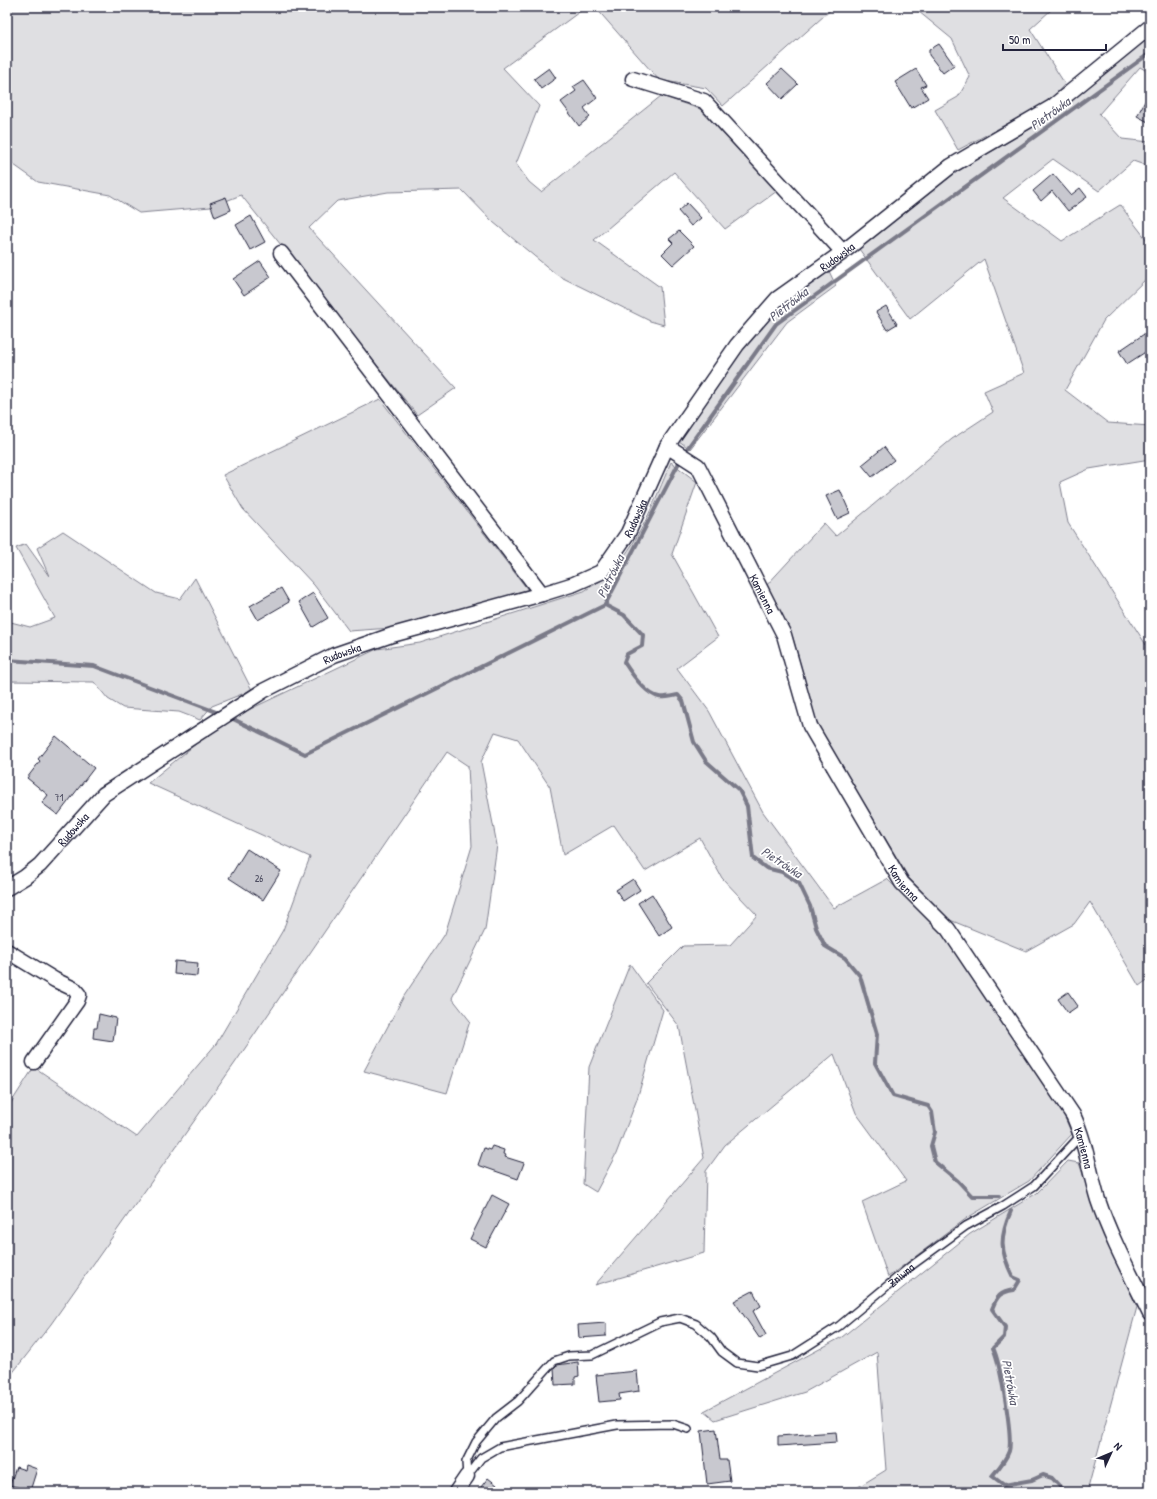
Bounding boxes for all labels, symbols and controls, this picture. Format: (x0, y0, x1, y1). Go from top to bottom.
scale bar (1003, 26, 1106, 52)
text: 50 m (1009, 31, 1030, 48)
water label: Pietrówka (1026, 91, 1075, 134)
street label: Rudowska (816, 237, 858, 275)
water label: Pietrówka (765, 282, 813, 325)
street label: Rudowska (619, 496, 651, 540)
water label: Pietrówka (592, 550, 629, 600)
street label: Kamienna (746, 571, 780, 616)
street label: Rudowska (320, 638, 363, 668)
house number: 71 (55, 791, 64, 804)
street label: Rudowska (53, 808, 92, 849)
water label: Pietrówka (758, 842, 808, 883)
street label: Kamienna (884, 861, 924, 905)
house number: 26 (255, 872, 263, 885)
street label: Kamienna (1070, 1125, 1098, 1170)
street label: Żniwna (884, 1258, 918, 1291)
water label: Pietrówka (998, 1358, 1024, 1408)
north arrow (1091, 1433, 1131, 1473)
text: N (1111, 1439, 1125, 1453)

